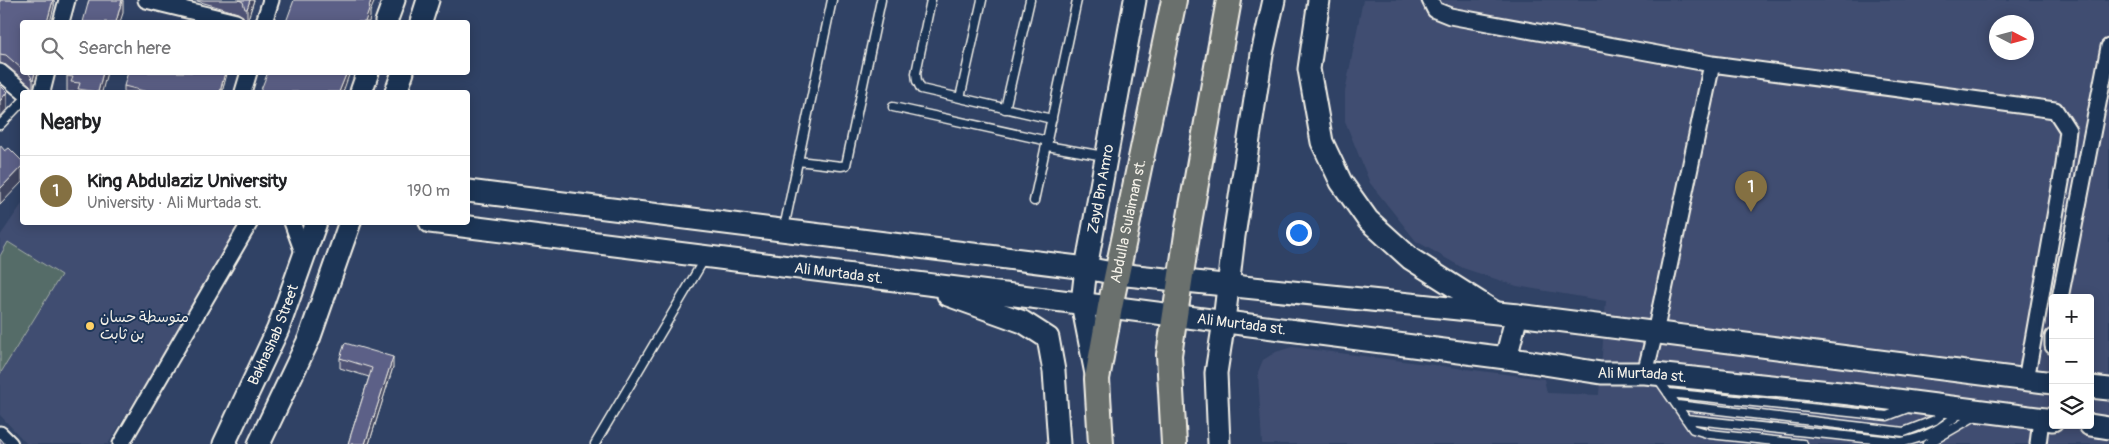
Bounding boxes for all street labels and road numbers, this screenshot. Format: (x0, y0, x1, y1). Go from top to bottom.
street label: Zayd Bn Amro (1083, 143, 1118, 235)
street label: Abdulla Sulaiman st. (1106, 157, 1151, 285)
street label: Ali Murtada st. (793, 259, 884, 289)
street label: Bakhashab Street (244, 281, 303, 388)
street label: Ali Murtada st. (1196, 309, 1287, 340)
street label: Ali Murtada st. (1597, 364, 1688, 387)

